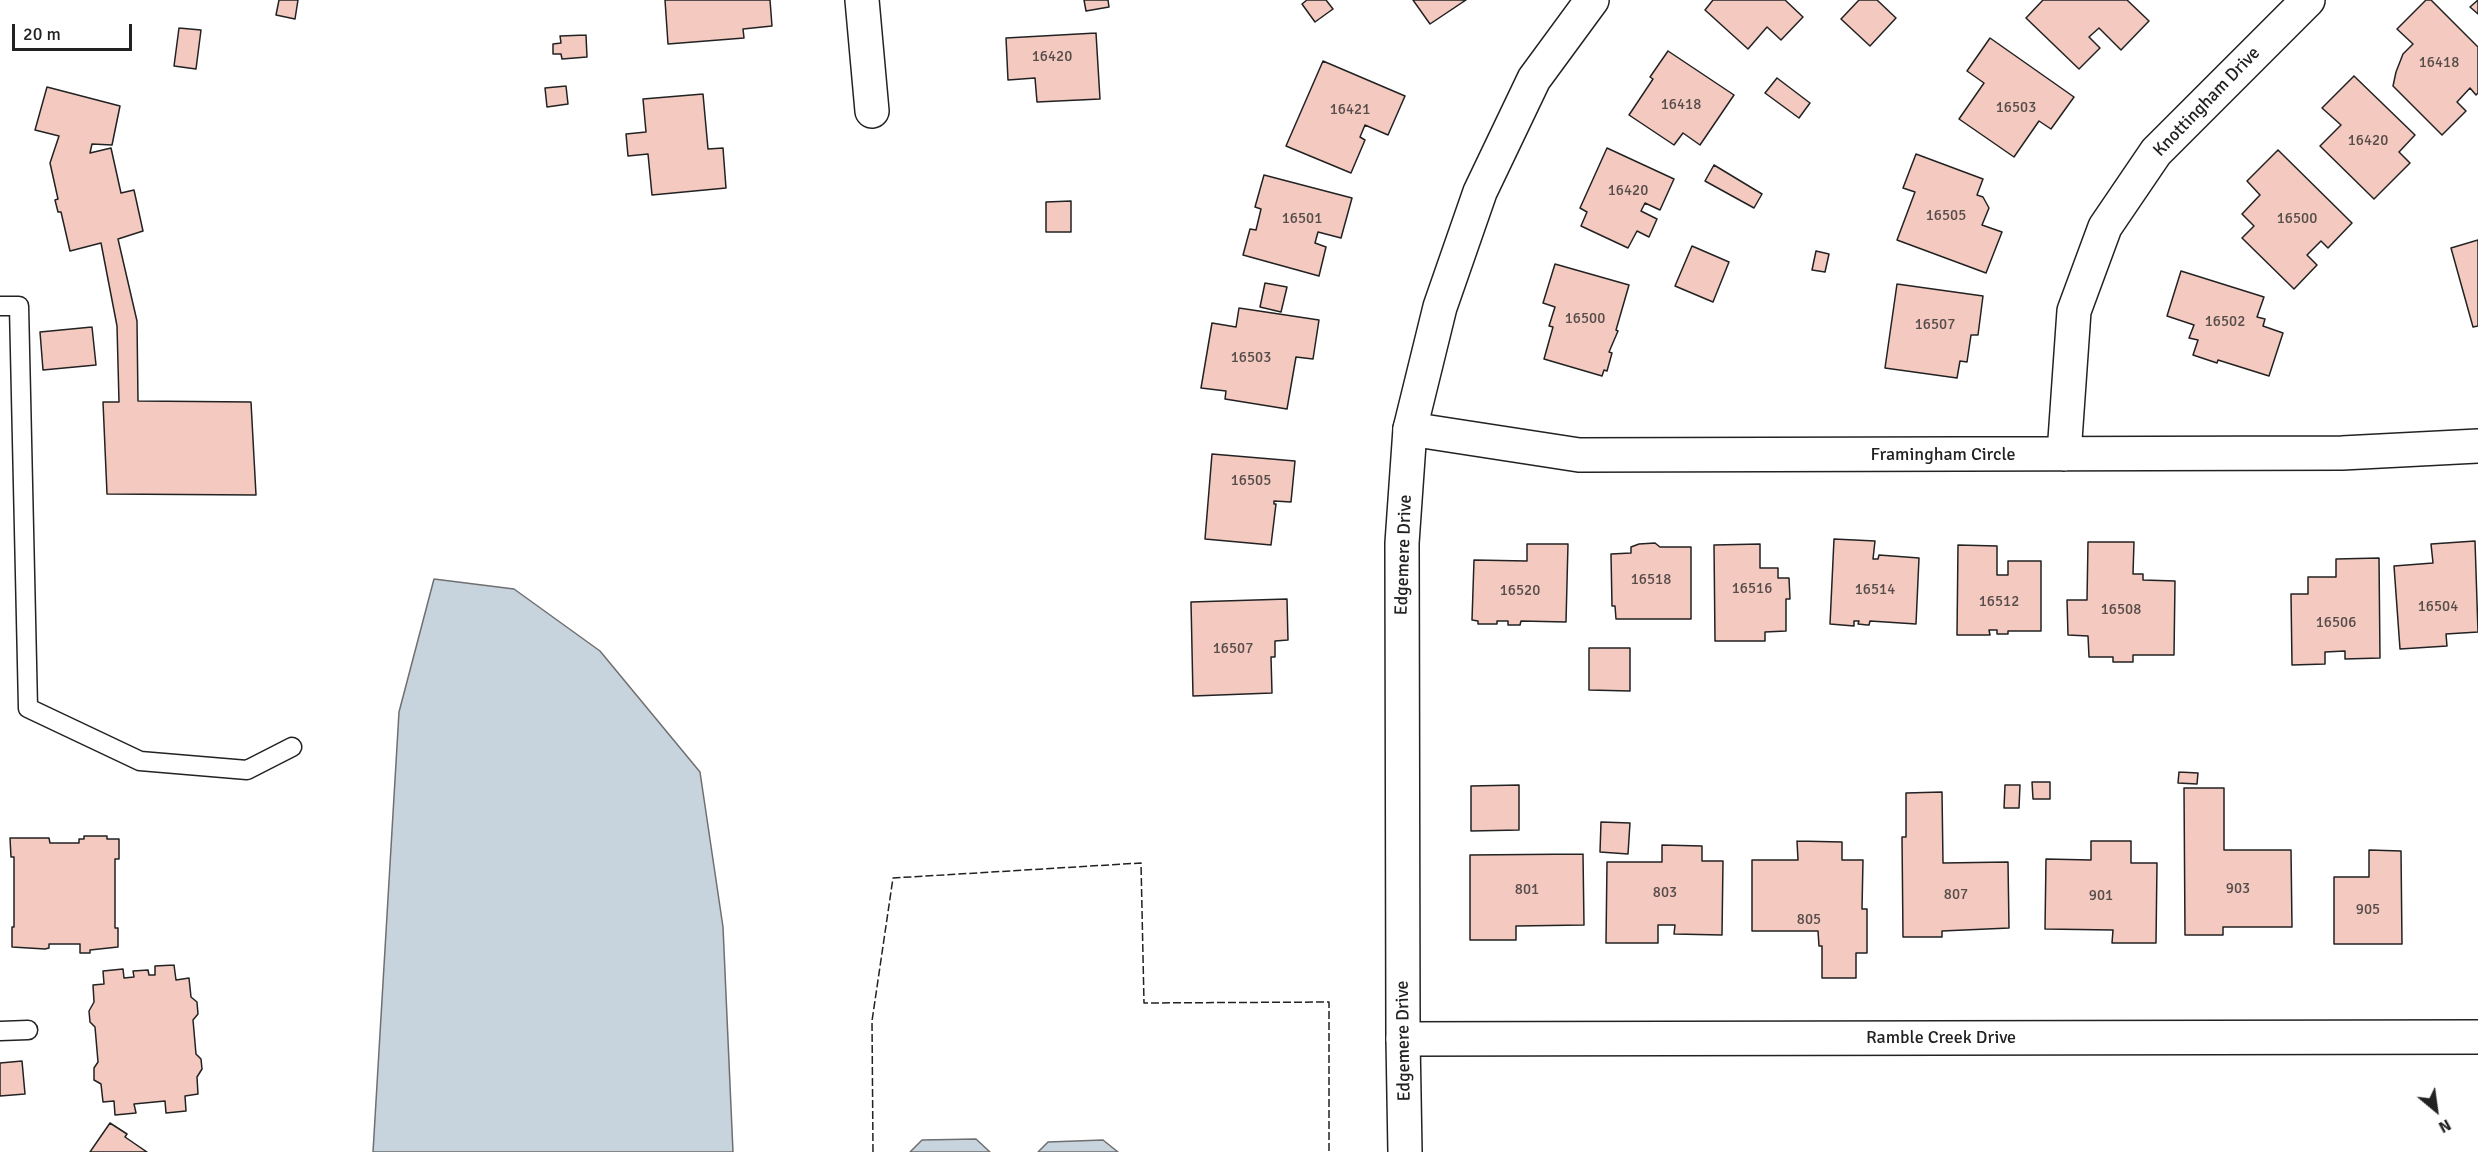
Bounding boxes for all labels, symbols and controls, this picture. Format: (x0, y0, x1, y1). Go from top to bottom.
scale bar (15, 12, 135, 50)
text: 20 m (23, 23, 61, 45)
street label: Knottingham Drive (2149, 43, 2265, 161)
house number: 16420 (1032, 48, 1072, 66)
house number: 16418 (2419, 54, 2459, 72)
house number: 16418 (1661, 96, 1701, 114)
house number: 16503 (1996, 99, 2036, 117)
house number: 16421 (1330, 101, 1370, 119)
house number: 16420 (2348, 132, 2388, 150)
house number: 16420 (1608, 182, 1648, 200)
house number: 16505 (1926, 207, 1966, 225)
house number: 16501 (1282, 210, 1322, 228)
house number: 16500 (2277, 210, 2317, 228)
house number: 16500 (1565, 310, 1605, 328)
house number: 16502 (2205, 313, 2245, 331)
house number: 16507 (1915, 316, 1955, 334)
house number: 16503 (1231, 349, 1271, 367)
street label: Framingham Circle (1871, 444, 2015, 466)
house number: 16505 (1231, 472, 1271, 490)
street label: Edgemere Drive (1391, 494, 1417, 616)
house number: 16518 (1631, 571, 1671, 589)
house number: 16516 (1732, 580, 1772, 598)
house number: 16514 (1855, 581, 1895, 599)
house number: 16520 (1500, 582, 1540, 600)
house number: 16512 (1979, 593, 2019, 611)
house number: 16504 (2418, 598, 2458, 616)
house number: 16508 (2101, 601, 2141, 619)
house number: 16506 (2316, 614, 2356, 632)
house number: 16507 (1213, 640, 1253, 658)
house number: 903 (2226, 880, 2250, 898)
house number: 801 (1515, 881, 1539, 899)
house number: 803 (1653, 884, 1677, 902)
house number: 807 (1944, 886, 1968, 904)
house number: 901 (2089, 887, 2113, 905)
house number: 905 (2356, 901, 2380, 919)
house number: 805 (1797, 911, 1821, 929)
street label: Edgemere Drive (1392, 980, 1416, 1102)
street label: Ramble Creek Drive (1866, 1027, 2016, 1049)
north arrow (2406, 1080, 2466, 1140)
text: N (2435, 1114, 2454, 1137)

